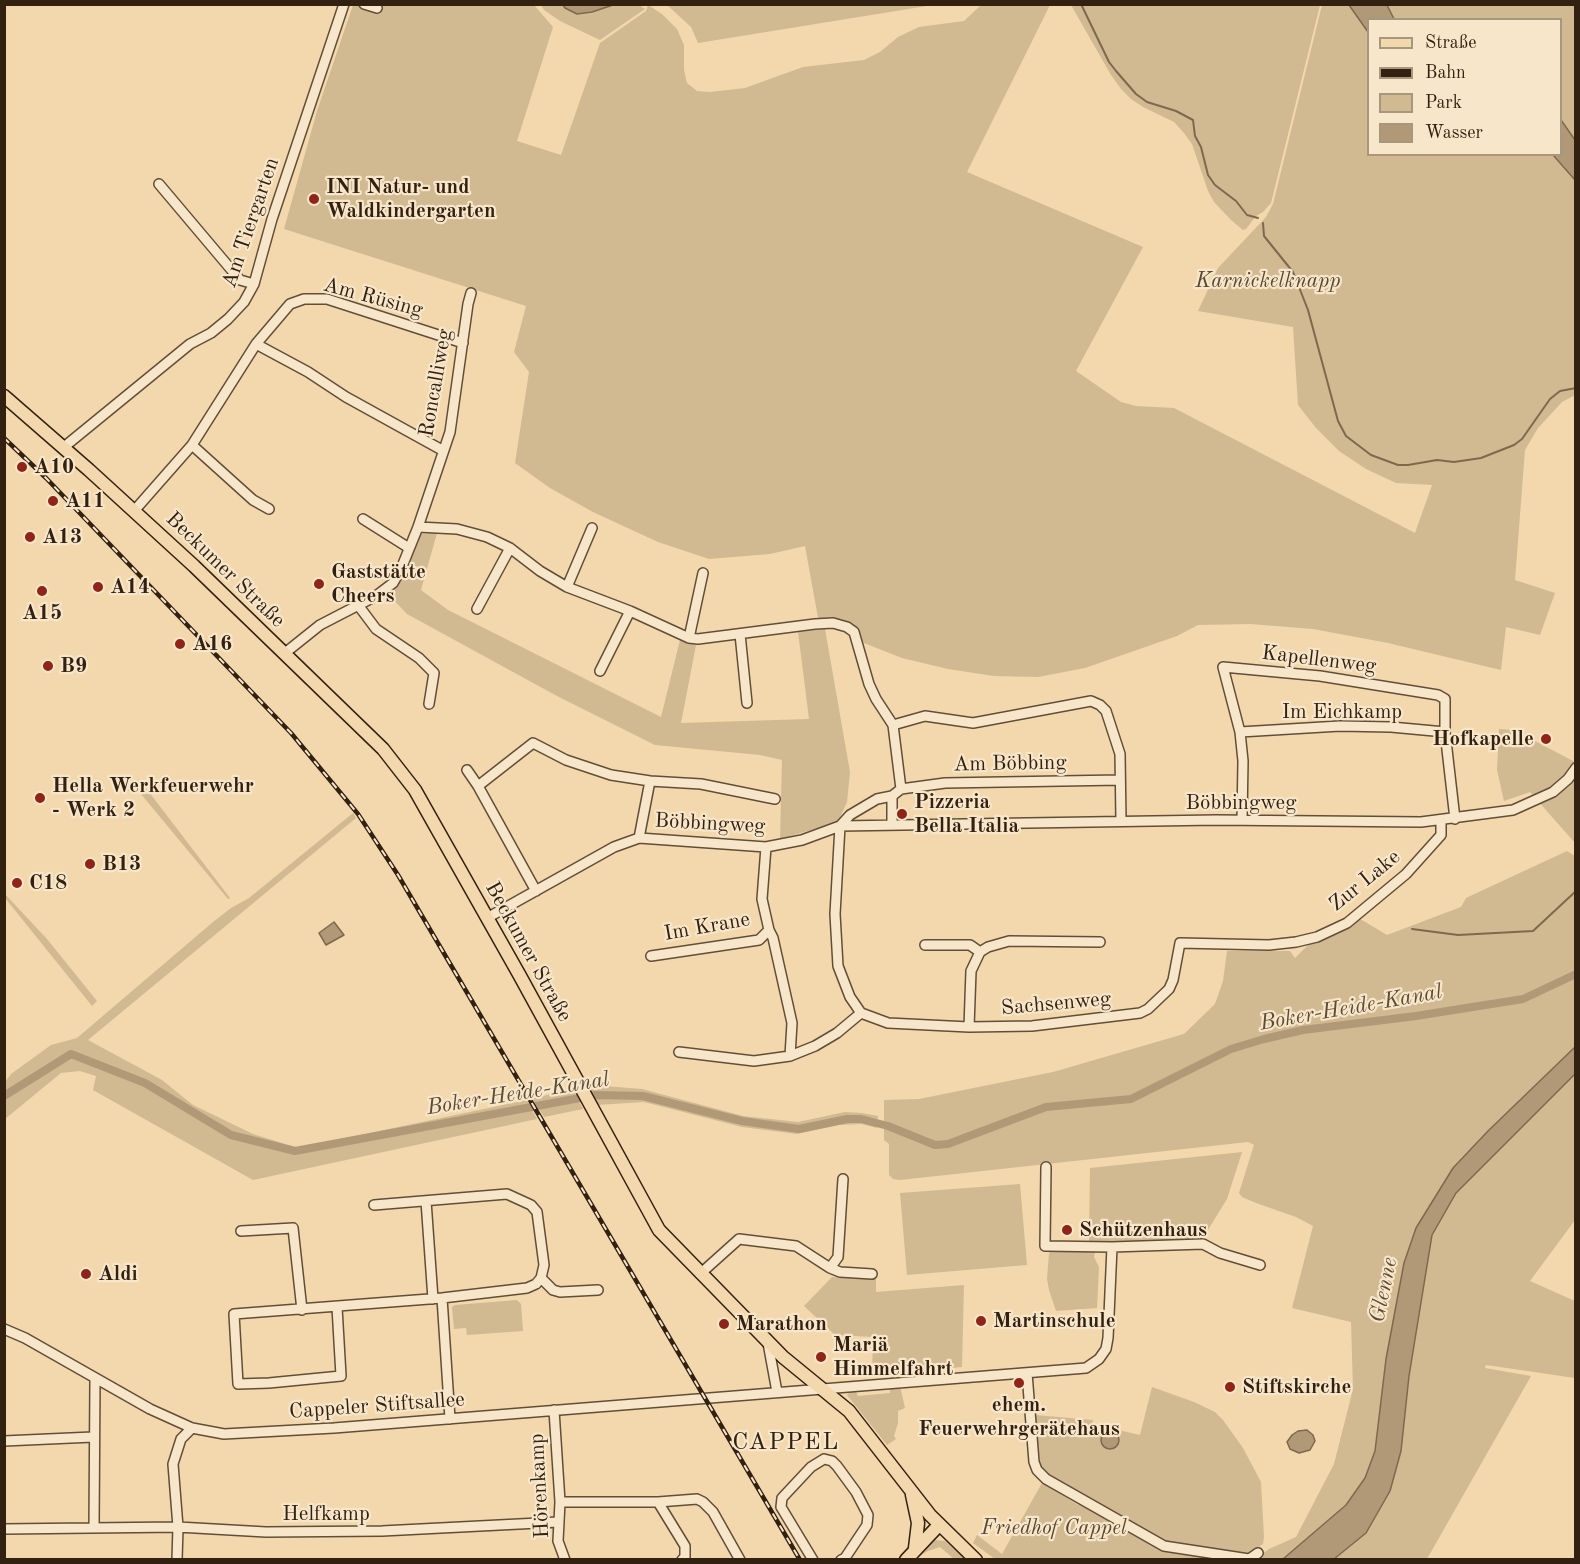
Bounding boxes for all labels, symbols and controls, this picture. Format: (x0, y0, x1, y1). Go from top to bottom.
legend (1367, 18, 1562, 156)
text: Straße (1425, 34, 1476, 52)
text: Bahn (1425, 64, 1466, 82)
text: Park (1425, 94, 1462, 112)
text: Wasser (1425, 124, 1483, 142)
street label: Am Tiergarten (217, 155, 285, 291)
place label: INI Natur- und Waldkindergarten (326, 174, 496, 224)
marker: INI Natur- und Waldkindergarten (307, 192, 321, 206)
park label: Karnickelknapp (1195, 268, 1341, 294)
street label: Am Rüsing (320, 273, 426, 323)
street label: Roncalliweg (414, 327, 458, 439)
place label: A10 (34, 454, 74, 480)
marker: A10 (15, 460, 29, 474)
place label: A11 (65, 488, 105, 514)
marker: A11 (46, 494, 60, 508)
street label: Beckumer Straße (160, 507, 290, 633)
place label: A13 (42, 524, 82, 550)
marker: A13 (23, 530, 37, 544)
place label: Gaststätte Cheers (331, 559, 426, 609)
place label: A14 (110, 574, 150, 600)
marker: Gaststätte Cheers (312, 577, 326, 591)
marker: A14 (91, 580, 105, 594)
marker: A15 (35, 584, 49, 598)
place label: A15 (22, 600, 62, 626)
place label: A16 (192, 631, 232, 657)
marker: A16 (173, 637, 187, 651)
street label: Kapellenweg (1260, 640, 1378, 680)
place label: B9 (60, 653, 87, 679)
marker: B9 (41, 659, 55, 673)
street label: Im Eichkamp (1282, 699, 1402, 725)
place label: Hofkapelle (1432, 726, 1534, 752)
marker: Hofkapelle (1539, 732, 1553, 746)
street label: Am Böbbing (953, 750, 1067, 778)
place label: Hella Werkfeuerwehr - Werk 2 (52, 773, 254, 823)
place label: Pizzeria Bella Italia (914, 789, 1019, 839)
street label: Böbbingweg (1185, 790, 1297, 816)
marker: Hella Werkfeuerwehr - Werk 2 (33, 791, 47, 805)
marker: Pizzeria Bella Italia (895, 807, 909, 821)
street label: Böbbingweg (654, 809, 766, 839)
street label: Zur Lake (1324, 845, 1406, 917)
place label: B13 (102, 851, 141, 877)
marker: B13 (83, 857, 97, 871)
place label: C18 (29, 870, 67, 896)
marker: C18 (10, 876, 24, 890)
street label: Beckumer Straße (479, 878, 577, 1026)
street label: Im Krane (662, 907, 752, 947)
water label: Boker-Heide-Kanal (1258, 979, 1444, 1037)
street label: Sachsenweg (1000, 987, 1112, 1021)
water label: Boker-Heide-Kanal (425, 1067, 611, 1121)
place label: Schützenhaus (1079, 1217, 1207, 1243)
marker: Schützenhaus (1060, 1223, 1074, 1237)
water label: Glenne (1364, 1255, 1404, 1325)
place label: Aldi (98, 1261, 138, 1287)
marker: Aldi (79, 1267, 93, 1281)
place label: Martinschule (993, 1308, 1116, 1334)
place label: Marathon (736, 1311, 827, 1337)
marker: Martinschule (974, 1314, 988, 1328)
marker: Marathon (717, 1317, 731, 1331)
place label: Mariä Himmelfahrt (833, 1332, 953, 1382)
marker: Mariä Himmelfahrt (814, 1350, 828, 1364)
place label: Stiftskirche (1242, 1374, 1351, 1400)
marker: ehem. Feuerwehrgerätehaus (1012, 1376, 1026, 1390)
marker: Stiftskirche (1223, 1380, 1237, 1394)
street label: Cappeler Stiftsallee (288, 1387, 466, 1425)
place label: ehem. Feuerwehrgerätehaus (918, 1392, 1120, 1442)
district label: CAPPEL (732, 1429, 840, 1457)
street label: Hörenkamp (525, 1433, 555, 1539)
street label: Helfkamp (282, 1501, 370, 1527)
park label: Friedhof Cappel (981, 1515, 1127, 1541)

